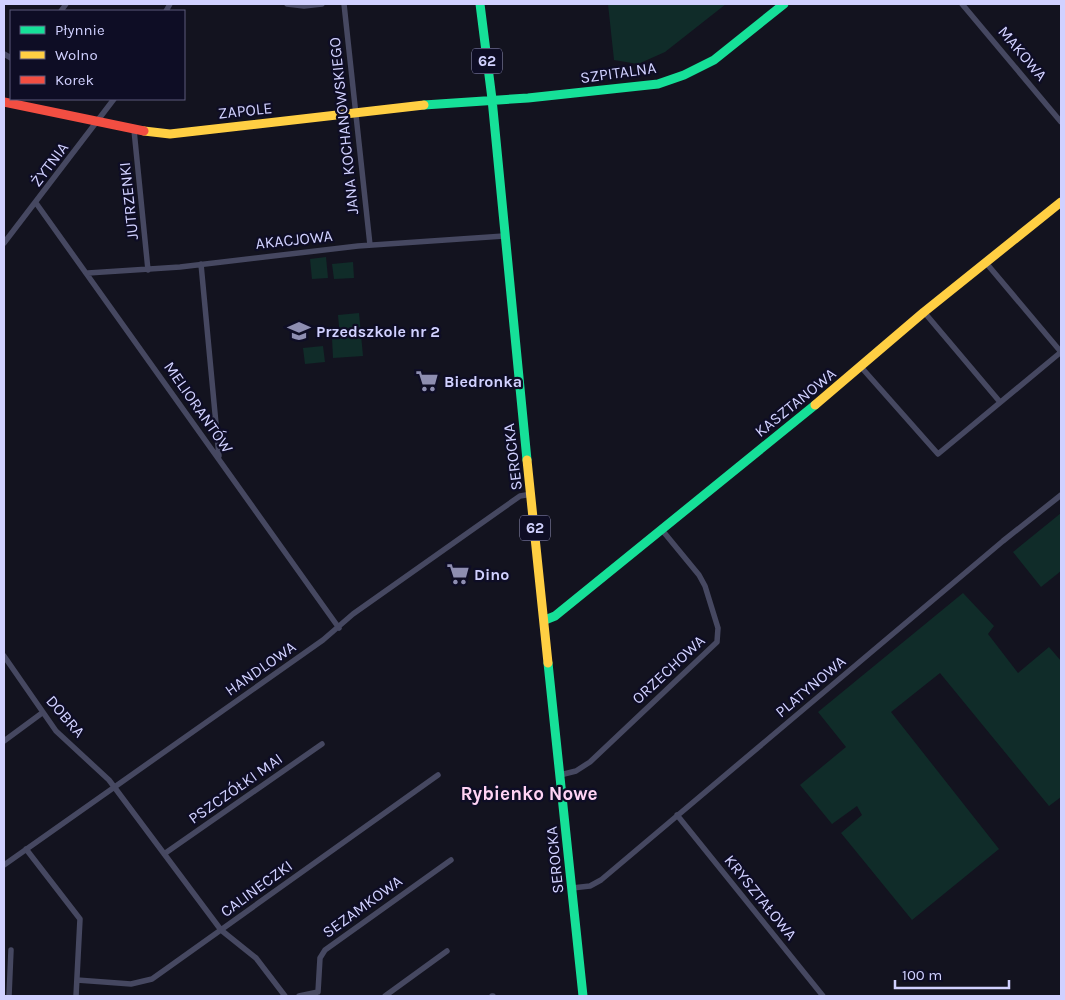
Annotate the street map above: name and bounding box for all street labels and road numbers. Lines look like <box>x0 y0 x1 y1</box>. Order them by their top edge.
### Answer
street label: MAKOWA <box>994 22 1051 85</box>
street label: JANA KOCHANOWSKIEGO <box>325 36 362 216</box>
road number: 62 <box>472 48 502 74</box>
street label: SZPITALNA <box>579 58 657 87</box>
street label: ZAPOLE <box>217 98 273 123</box>
street label: ŻYTNIA <box>27 138 72 190</box>
street label: JUTRZENKI <box>115 161 142 241</box>
street label: AKACJOWA <box>254 226 334 253</box>
street label: MELIORANTÓW <box>160 358 238 457</box>
street label: KASZTANOWA <box>751 364 840 441</box>
street label: SEROCKA <box>499 422 526 492</box>
road number: 62 <box>520 516 550 540</box>
street label: ORZECHOWA <box>628 631 709 708</box>
street label: HANDLOWA <box>221 637 299 700</box>
street label: PLATYNOWA <box>771 651 849 721</box>
street label: DOBRA <box>42 691 89 741</box>
street label: PSZCZÓŁKI MAI <box>185 749 286 828</box>
street label: SEROCKA <box>542 825 567 895</box>
street label: KRYSZTAŁOWA <box>720 851 801 944</box>
street label: CALINECZKI <box>217 856 296 921</box>
street label: SEZAMKOWA <box>319 871 406 942</box>

